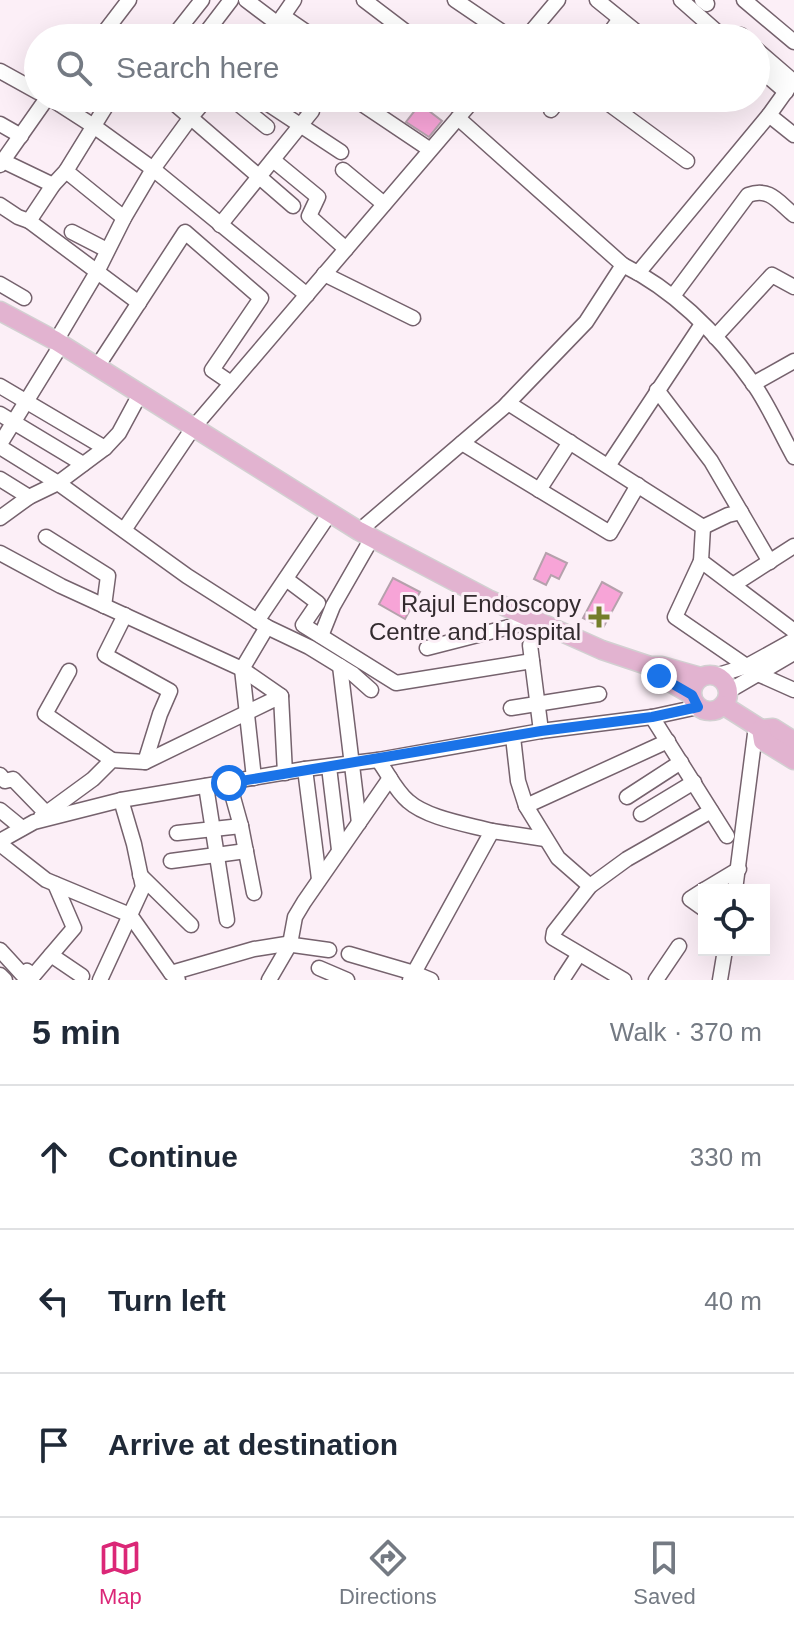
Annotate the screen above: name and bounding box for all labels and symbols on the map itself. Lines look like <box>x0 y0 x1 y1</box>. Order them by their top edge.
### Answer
place label: Rajul Endoscopy Centre and Hospital <box>369 590 581 645</box>
marker: Rajul Endoscopy Centre and Hospital <box>588 606 610 628</box>
route end <box>641 658 677 694</box>
route start <box>211 765 247 801</box>

